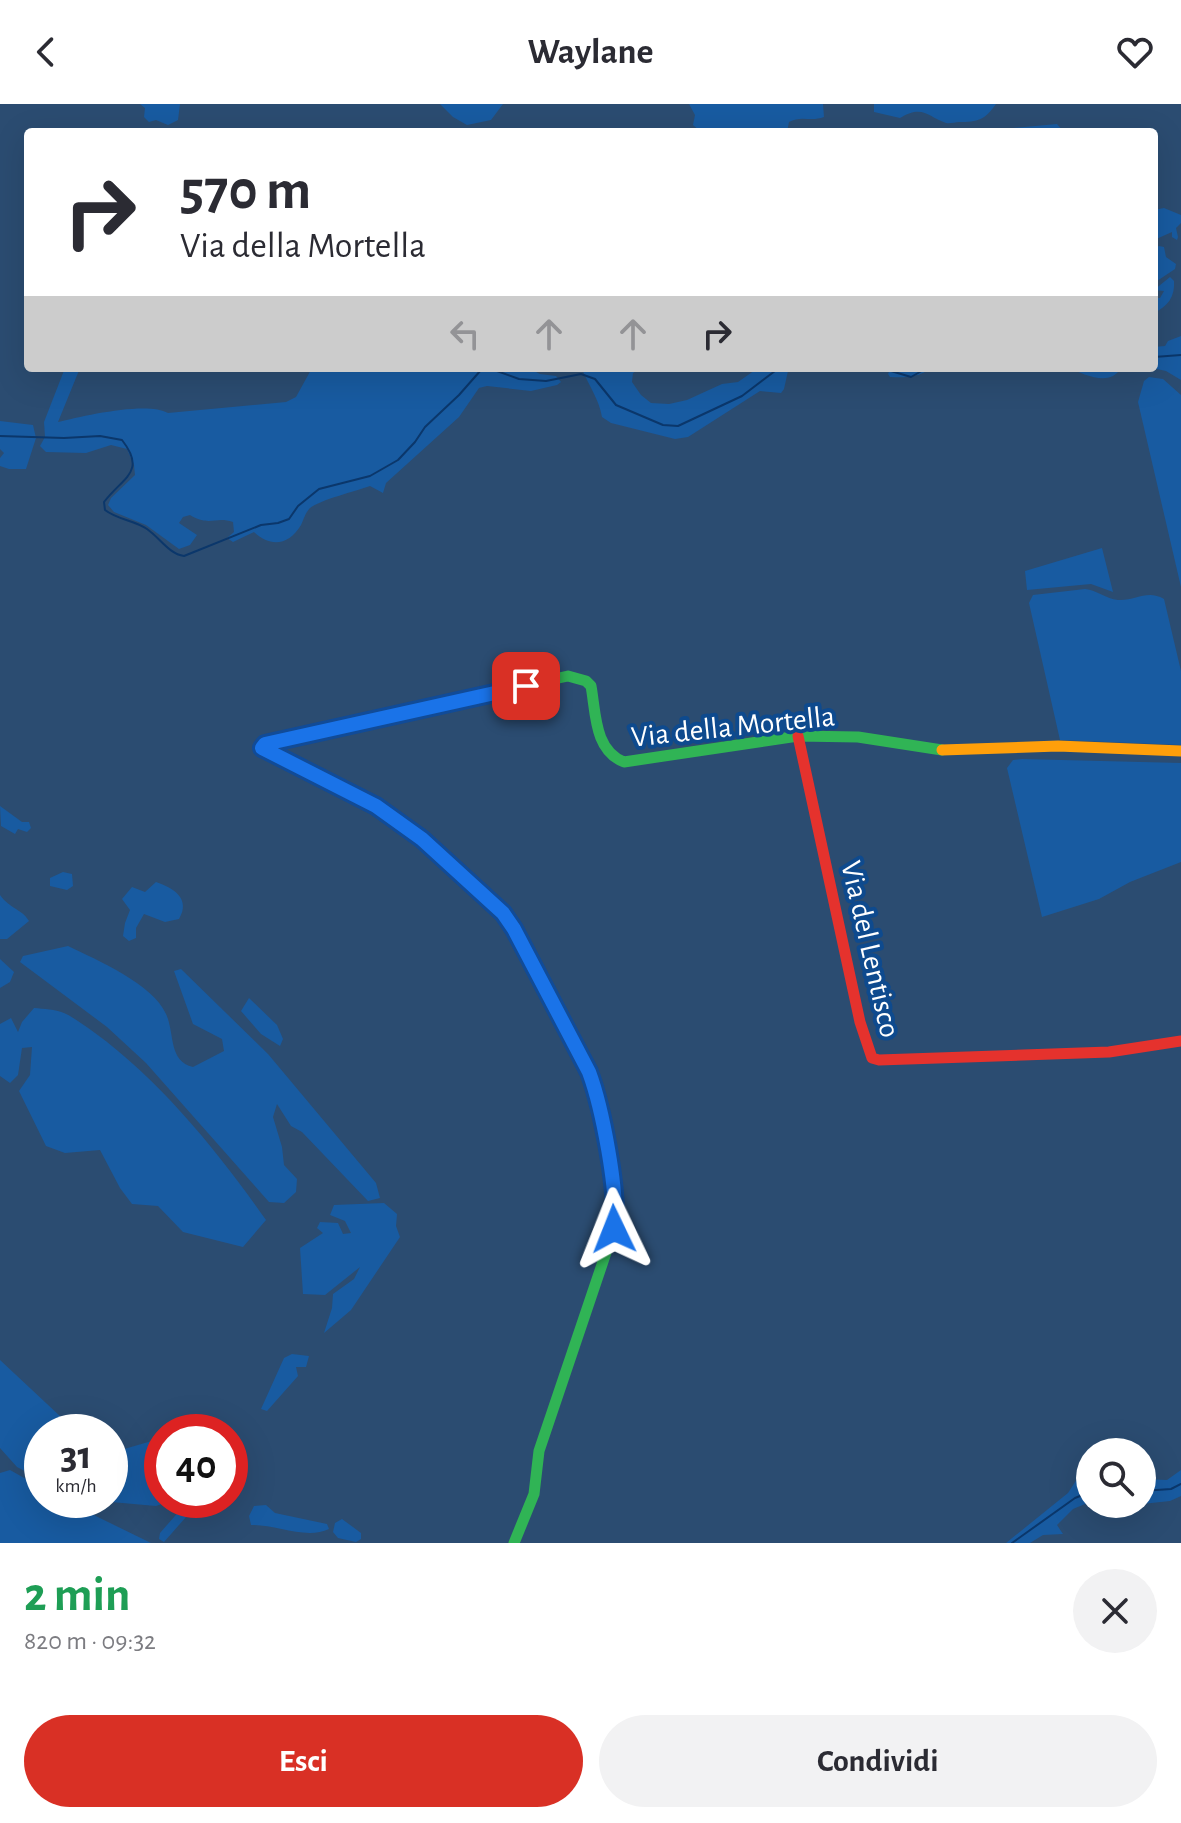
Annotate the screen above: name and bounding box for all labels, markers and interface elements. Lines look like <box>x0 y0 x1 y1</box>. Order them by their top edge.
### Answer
icon: back <box>24 30 68 74</box>
icon: heart <box>1113 30 1157 74</box>
text: Waylane <box>527 34 654 70</box>
icon: right <box>48 160 152 264</box>
text: 570 m <box>180 163 311 219</box>
text: Via della Mortella <box>180 228 426 264</box>
icon: left <box>443 312 487 356</box>
icon: ahead <box>527 312 571 356</box>
icon: ahead <box>611 312 655 356</box>
icon: right <box>695 312 739 356</box>
pin <box>492 652 560 720</box>
icon: arrive <box>504 664 548 708</box>
street label: Via della Mortella <box>630 701 837 753</box>
street label: Via del Lentisco <box>835 858 905 1040</box>
position arrow <box>572 1187 656 1271</box>
speed limit sign: 40 <box>144 1414 248 1518</box>
text: 31 <box>60 1436 92 1476</box>
map controls <box>1076 1438 1156 1518</box>
button: search <box>1076 1438 1156 1518</box>
text: km/h <box>55 1476 97 1496</box>
button: close <box>1073 1569 1157 1653</box>
text: 2 min <box>24 1572 131 1620</box>
text: 820 m · 09:32 <box>24 1628 156 1654</box>
button: Esci <box>24 1715 583 1807</box>
button: Condividi <box>599 1715 1157 1807</box>

